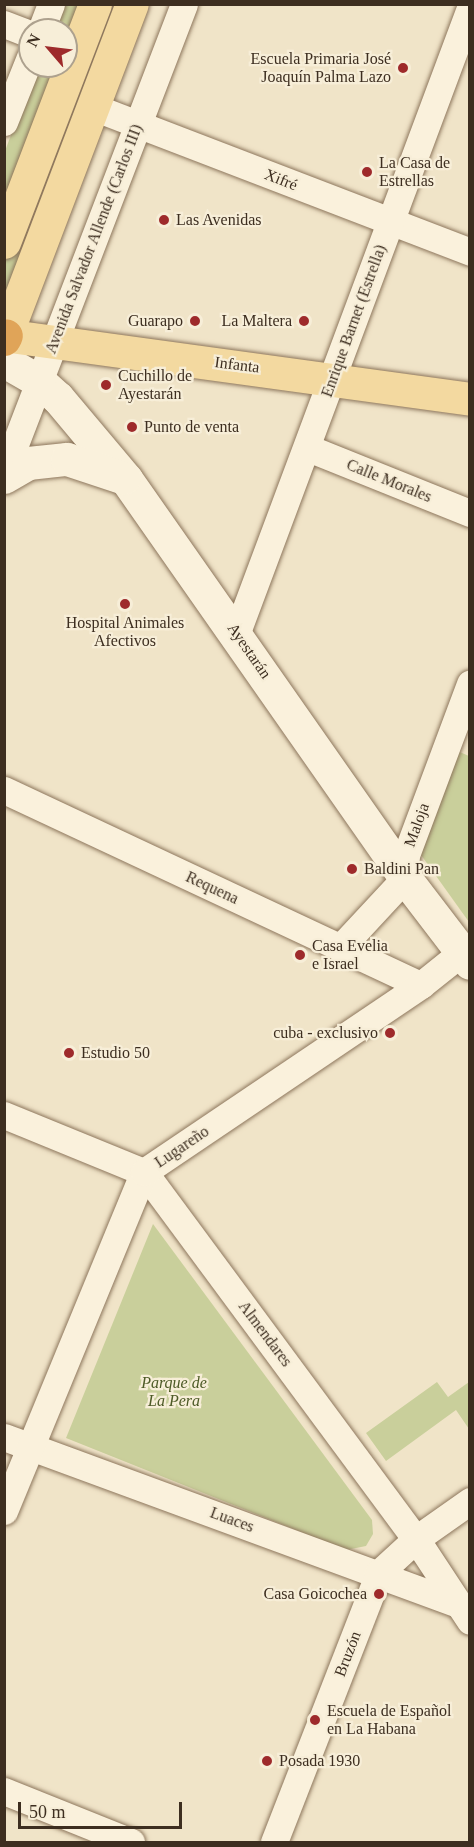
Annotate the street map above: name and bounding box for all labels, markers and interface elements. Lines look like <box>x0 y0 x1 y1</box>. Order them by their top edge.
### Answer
north arrow <box>18 18 78 78</box>
text: N <box>23 31 44 49</box>
place label: Escuela Primaria José Joaquín Palma Lazo <box>251 49 391 87</box>
marker: Escuela Primaria José Joaquín Palma Lazo <box>396 61 410 75</box>
street label: Avenida Salvador Allende (Carlos III) <box>41 121 147 357</box>
place label: La Casa de Estrellas <box>379 153 450 191</box>
street label: Xifré <box>262 165 300 195</box>
marker: La Casa de Estrellas <box>360 165 374 179</box>
place label: Las Avenidas <box>176 210 262 230</box>
marker: Las Avenidas <box>157 213 171 227</box>
street label: Enrique Barnet (Estrella) <box>317 242 391 400</box>
place label: Guarapo <box>128 311 183 331</box>
place label: La Maltera <box>221 311 292 331</box>
marker: Guarapo <box>188 314 202 328</box>
marker: La Maltera <box>297 314 311 328</box>
street label: Infanta <box>213 353 261 377</box>
place label: Cuchillo de Ayestarán <box>118 366 192 404</box>
marker: Cuchillo de Ayestarán <box>99 378 113 392</box>
place label: Punto de venta <box>144 417 239 437</box>
marker: Punto de venta <box>125 420 139 434</box>
street label: Calle Morales <box>344 455 434 507</box>
marker: Hospital Animales Afectivos <box>118 597 132 611</box>
place label: Hospital Animales Afectivos <box>65 613 185 651</box>
street label: Ayestarán <box>223 620 275 682</box>
street label: Maloja <box>400 800 434 850</box>
place label: Baldini Pan <box>364 859 439 879</box>
marker: Baldini Pan <box>345 862 359 876</box>
street label: Requena <box>183 867 241 909</box>
place label: Casa Evelia e Israel <box>312 936 388 974</box>
marker: Casa Evelia e Israel <box>293 948 307 962</box>
place label: cuba - exclusivo <box>273 1023 378 1043</box>
marker: cuba - exclusivo <box>383 1026 397 1040</box>
place label: Estudio 50 <box>81 1043 150 1063</box>
marker: Estudio 50 <box>62 1046 76 1060</box>
street label: Lugareño <box>151 1122 213 1172</box>
street label: Almendares <box>234 1297 296 1371</box>
park label: Parque de La Pera <box>141 1373 207 1411</box>
street label: Luaces <box>207 1503 257 1537</box>
place label: Casa Goicochea <box>263 1584 367 1604</box>
marker: Casa Goicochea <box>372 1587 386 1601</box>
street label: Bruzón <box>331 1629 365 1679</box>
place label: Escuela de Español en La Habana <box>327 1701 451 1739</box>
marker: Escuela de Español en La Habana <box>308 1713 322 1727</box>
place label: Posada 1930 <box>279 1751 360 1771</box>
marker: Posada 1930 <box>260 1754 274 1768</box>
scale bar <box>21 1790 184 1828</box>
text: 50 m <box>29 1802 66 1822</box>

